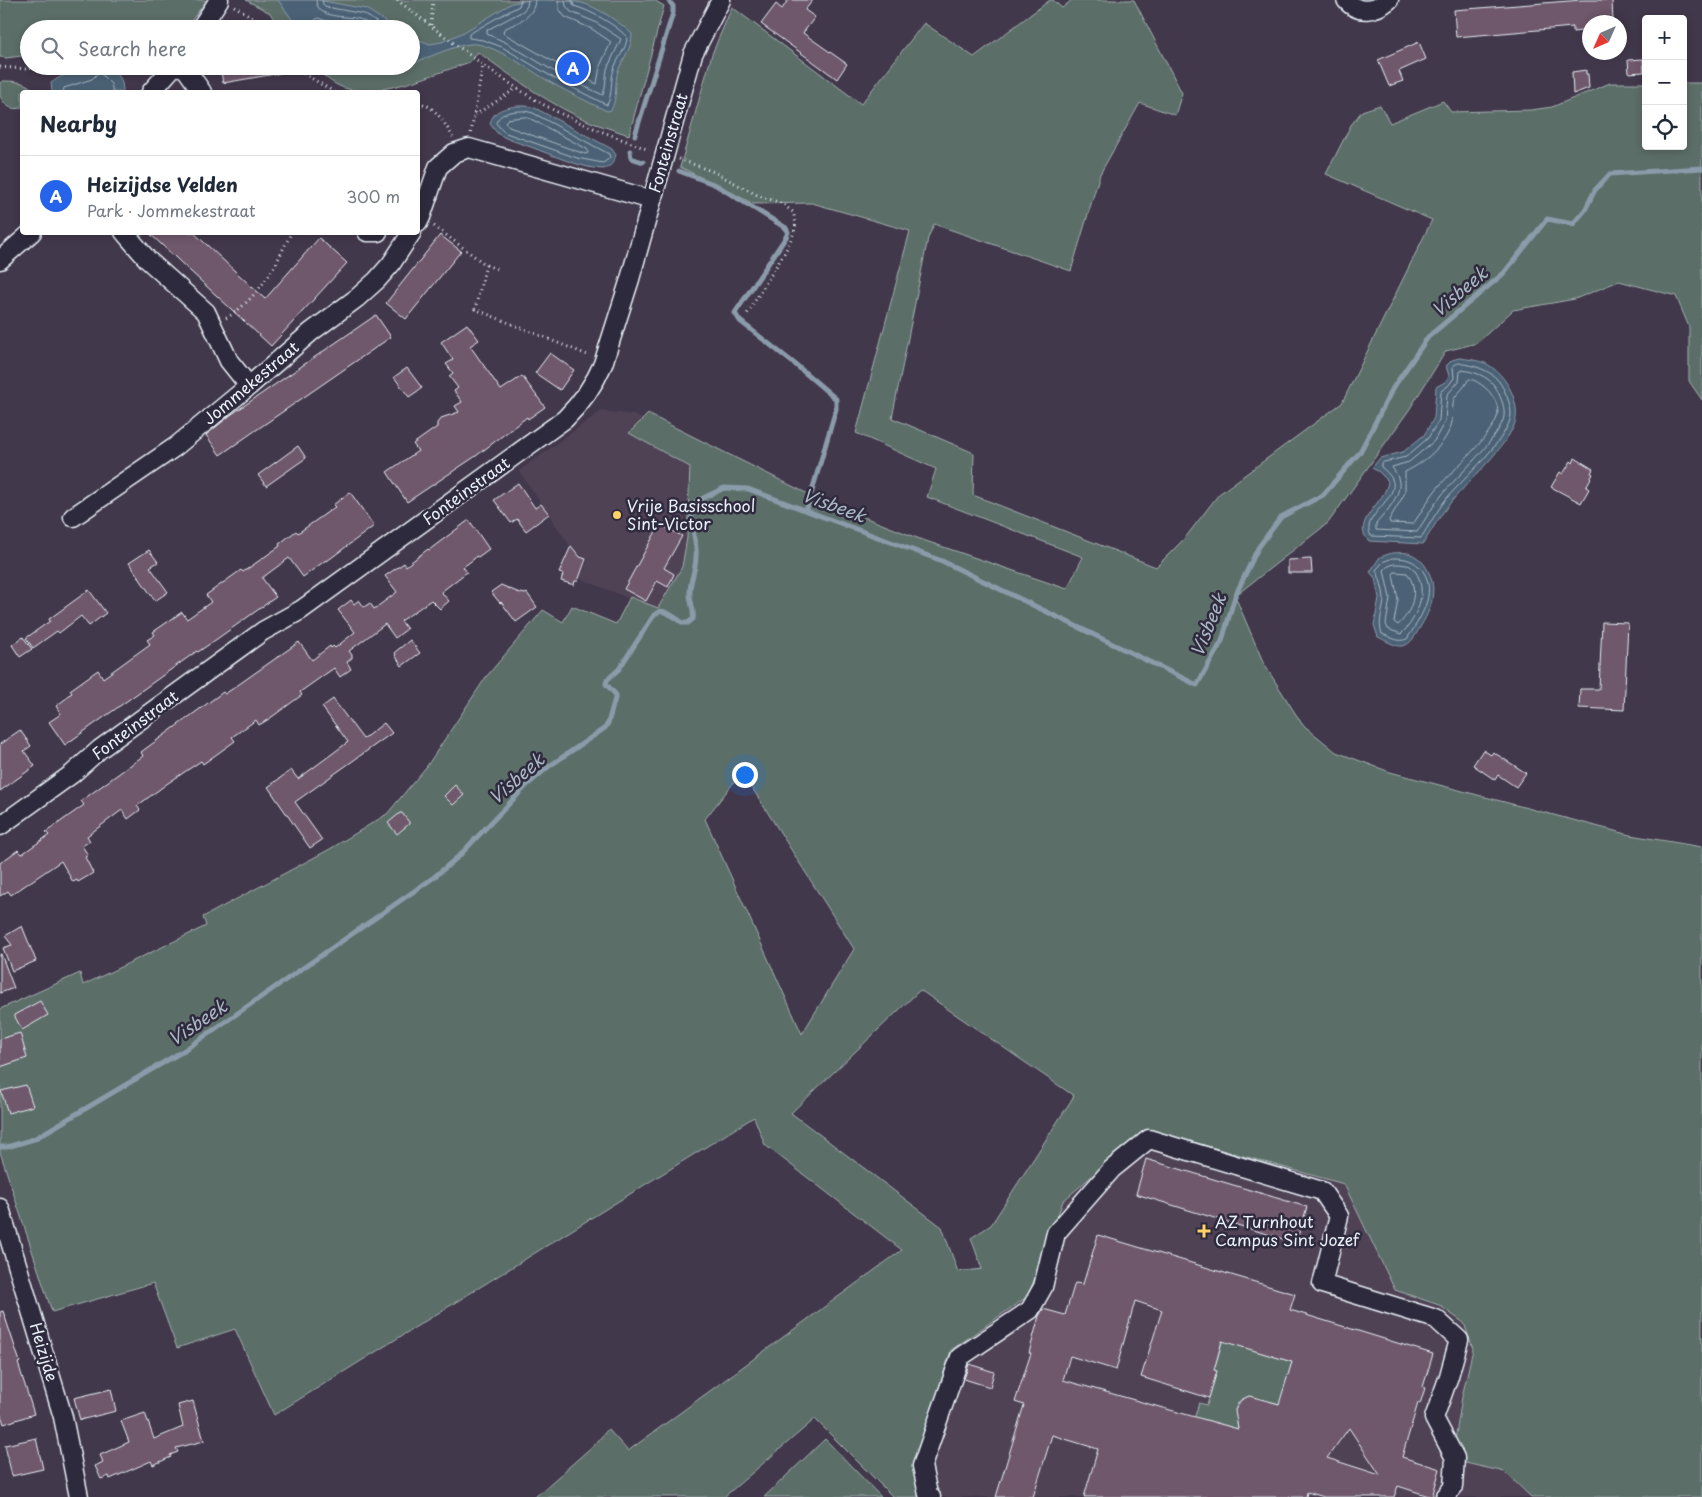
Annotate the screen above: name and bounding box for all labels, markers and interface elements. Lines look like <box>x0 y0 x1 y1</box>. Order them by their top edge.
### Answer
north arrow <box>1582 15 1627 60</box>
map controls <box>1642 15 1687 150</box>
button: + <box>1642 15 1687 60</box>
search box <box>20 20 420 75</box>
icon: search <box>38 34 66 62</box>
text: Search here <box>78 34 187 62</box>
pin: A <box>557 49 589 87</box>
button: − <box>1642 60 1687 105</box>
street label: Fonteinstraat <box>641 90 693 195</box>
button: locate <box>1642 105 1687 150</box>
text: Nearby <box>40 107 117 139</box>
text: Heizijdse Velden <box>87 170 238 198</box>
text: A <box>50 184 62 208</box>
text: 300 m <box>346 184 400 208</box>
text: Park · Jommekestraat <box>87 198 256 222</box>
water label: Visbeek <box>1425 259 1494 322</box>
street label: Jommekestraat <box>197 335 304 430</box>
street label: Fonteinstraat <box>417 450 514 530</box>
water label: Visbeek <box>799 481 871 529</box>
place label: Vrije Basisschool Sint-Victor <box>627 493 755 535</box>
marker: Vrije Basisschool Sint-Victor <box>611 509 623 521</box>
water label: Visbeek <box>1183 588 1233 660</box>
street label: Fonteinstraat <box>86 683 183 765</box>
water label: Visbeek <box>482 745 551 810</box>
your location <box>732 762 758 788</box>
water label: Visbeek <box>162 992 233 1051</box>
place label: AZ Turnhout Campus Sint Jozef <box>1215 1209 1361 1251</box>
marker: AZ Turnhout Campus Sint Jozef <box>1197 1224 1211 1238</box>
street label: Heizijde <box>25 1319 65 1384</box>

